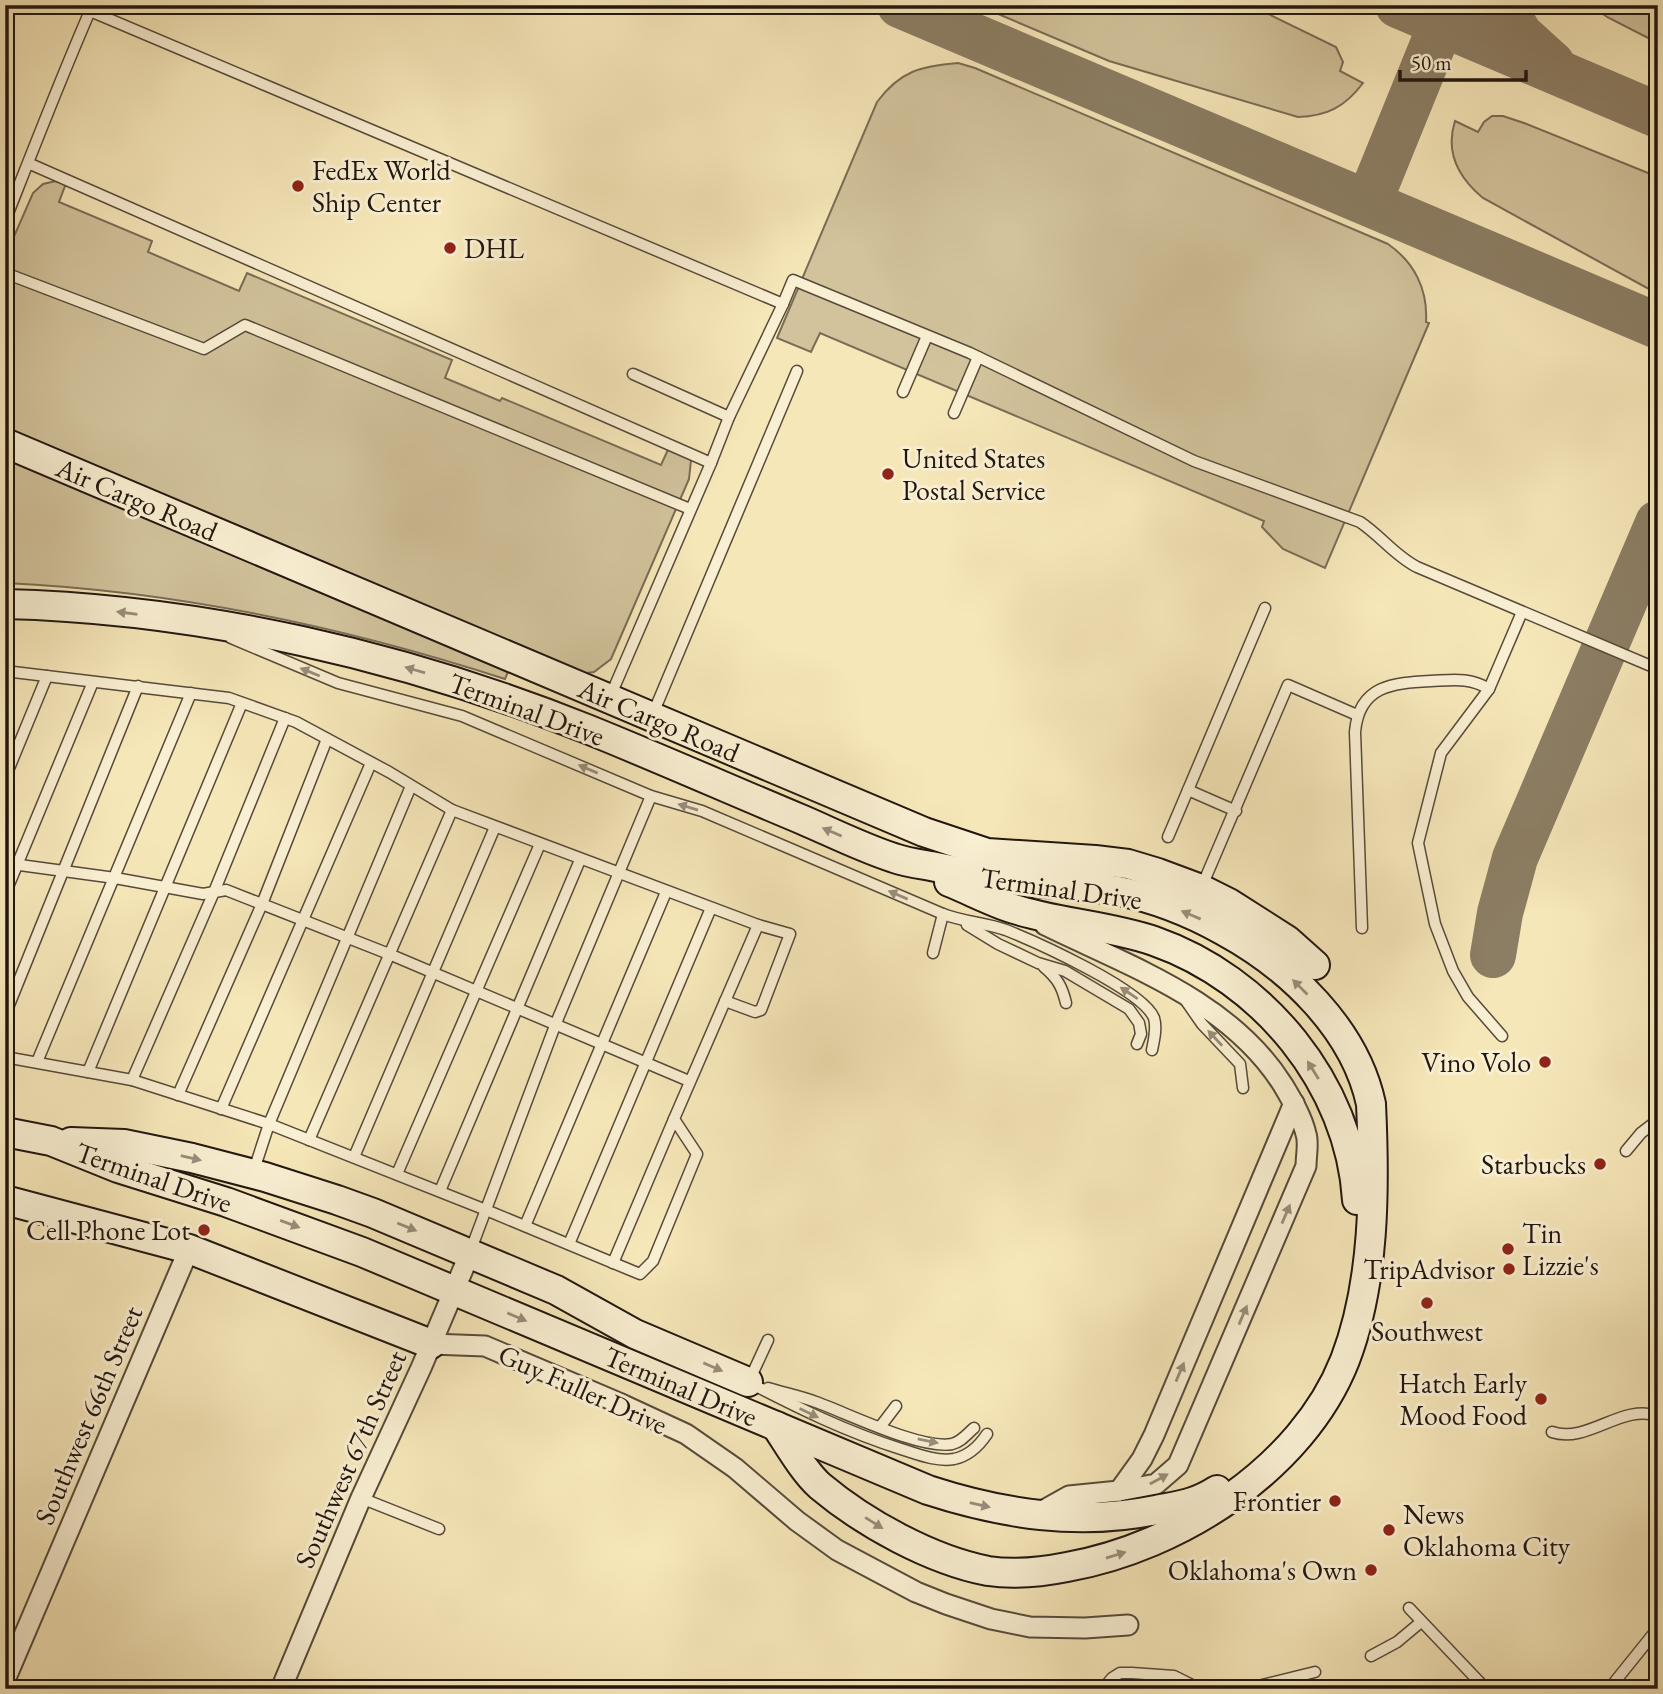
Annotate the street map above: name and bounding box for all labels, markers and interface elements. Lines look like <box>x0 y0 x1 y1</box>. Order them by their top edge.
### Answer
scale bar <box>1400 38 1526 82</box>
text: 50 m <box>1411 49 1452 76</box>
place label: FedEx World Ship Center <box>312 152 452 220</box>
marker: FedEx World Ship Center <box>290 178 306 194</box>
place label: DHL <box>464 230 525 266</box>
marker: DHL <box>442 240 458 256</box>
place label: United States Postal Service <box>902 440 1045 508</box>
street label: Air Cargo Road <box>50 448 224 549</box>
marker: United States Postal Service <box>880 466 896 482</box>
one-way arrow <box>116 608 138 619</box>
street label: Terminal Drive <box>444 664 610 754</box>
one-way arrow <box>404 665 425 675</box>
one-way arrow <box>299 667 320 678</box>
street label: Air Cargo Road <box>572 669 746 770</box>
one-way arrow <box>578 764 599 775</box>
one-way arrow <box>678 801 699 811</box>
one-way arrow <box>822 827 843 838</box>
street label: Terminal Drive <box>978 859 1144 917</box>
one-way arrow <box>887 889 908 900</box>
one-way arrow <box>1181 909 1201 921</box>
one-way arrow <box>1291 979 1308 996</box>
one-way arrow <box>1120 986 1138 1000</box>
one-way arrow <box>1206 1029 1223 1046</box>
place label: Vino Volo <box>1422 1044 1531 1080</box>
marker: Vino Volo <box>1537 1054 1553 1070</box>
one-way arrow <box>1307 1060 1320 1079</box>
street label: Terminal Drive <box>71 1133 237 1221</box>
place label: Starbucks <box>1481 1146 1586 1182</box>
one-way arrow <box>180 1152 202 1163</box>
marker: Starbucks <box>1592 1156 1608 1172</box>
one-way arrow <box>1280 1203 1291 1224</box>
place label: Cell Phone Lot <box>26 1212 190 1248</box>
place label: Tin Lizzie's <box>1522 1215 1599 1283</box>
one-way arrow <box>280 1219 301 1230</box>
one-way arrow <box>397 1221 418 1232</box>
marker: Cell Phone Lot <box>196 1222 212 1238</box>
marker: Tin Lizzie's <box>1500 1241 1516 1257</box>
place label: TripAdvisor <box>1363 1251 1496 1287</box>
marker: TripAdvisor <box>1501 1261 1517 1277</box>
marker: Southwest <box>1419 1295 1435 1311</box>
street label: Southwest 66th Street <box>26 1300 150 1530</box>
one-way arrow <box>1237 1305 1249 1325</box>
one-way arrow <box>507 1311 527 1323</box>
place label: Southwest <box>1371 1313 1483 1349</box>
street label: Guy Fuller Drive <box>493 1336 673 1442</box>
street label: Terminal Drive <box>599 1338 763 1434</box>
street label: Southwest 67th Street <box>286 1345 414 1573</box>
one-way arrow <box>703 1361 723 1373</box>
one-way arrow <box>1174 1362 1186 1382</box>
place label: Hatch Early Mood Food <box>1398 1365 1528 1433</box>
marker: Hatch Early Mood Food <box>1533 1391 1549 1407</box>
one-way arrow <box>799 1408 819 1419</box>
one-way arrow <box>917 1436 939 1447</box>
one-way arrow <box>1150 1473 1169 1485</box>
place label: Frontier <box>1233 1483 1322 1519</box>
marker: Frontier <box>1327 1493 1343 1509</box>
place label: News Oklahoma City <box>1403 1496 1571 1564</box>
one-way arrow <box>969 1500 991 1511</box>
one-way arrow <box>864 1516 883 1529</box>
marker: News Oklahoma City <box>1381 1522 1397 1538</box>
one-way arrow <box>1106 1549 1127 1559</box>
place label: Oklahoma's Own <box>1168 1552 1357 1588</box>
marker: Oklahoma's Own <box>1363 1562 1379 1578</box>

